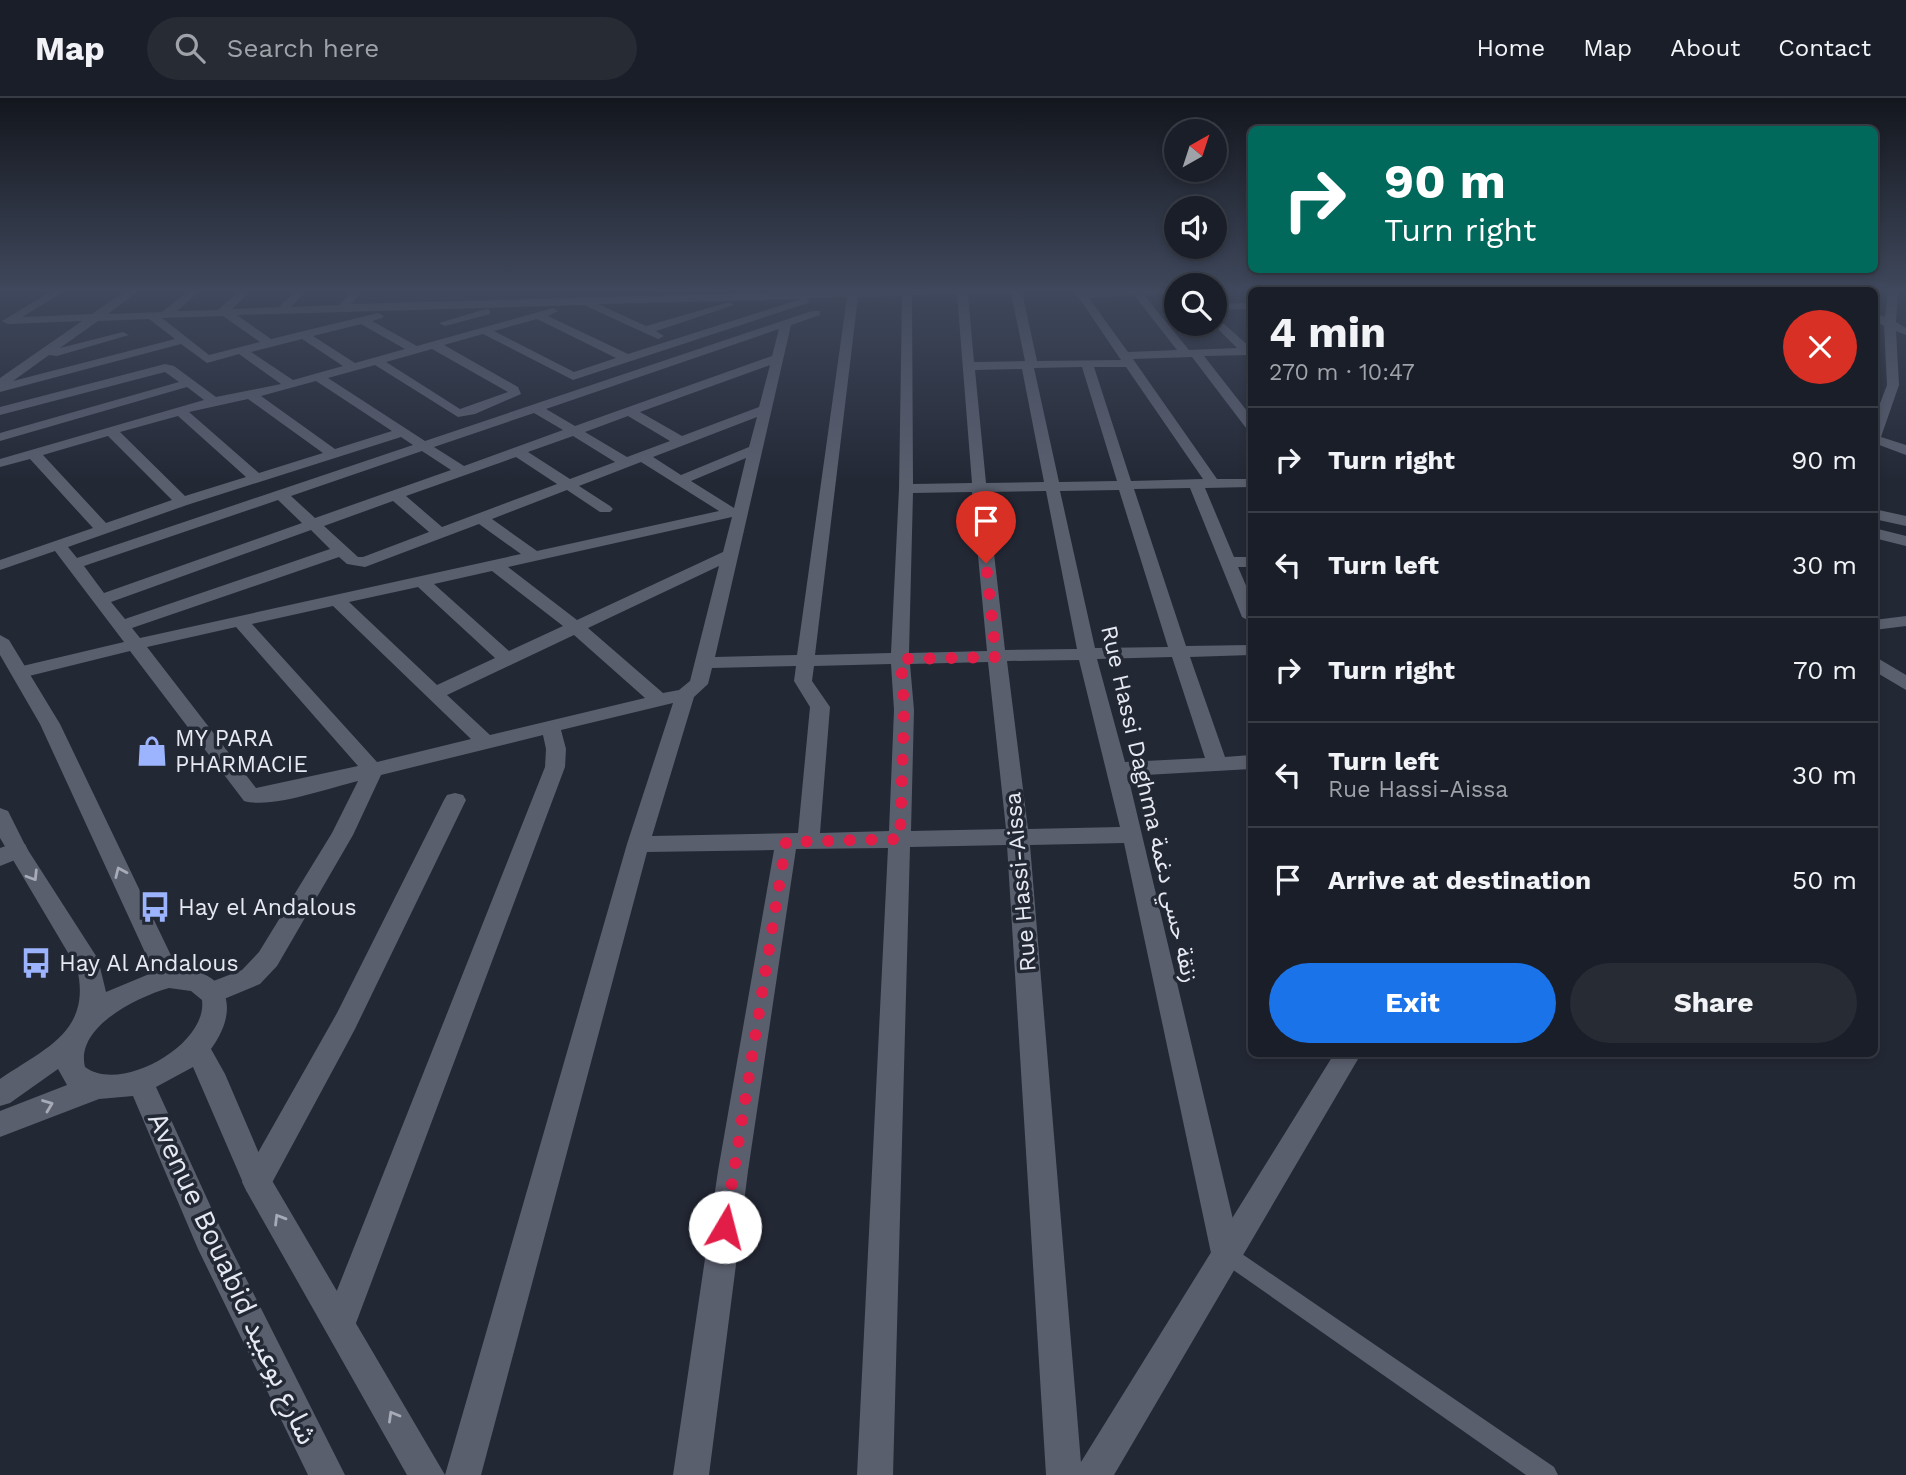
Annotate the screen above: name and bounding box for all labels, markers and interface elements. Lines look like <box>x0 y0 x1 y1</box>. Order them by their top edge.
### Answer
search box <box>147 17 637 80</box>
text: Map <box>35 29 105 68</box>
icon: search <box>171 29 209 67</box>
text: Search here <box>227 33 379 63</box>
text: Home <box>1477 34 1545 62</box>
text: Map <box>1583 34 1632 62</box>
text: About <box>1670 34 1740 62</box>
text: Contact <box>1778 34 1871 62</box>
north arrow <box>1164 119 1227 182</box>
map controls <box>1164 119 1227 336</box>
text: 90 m <box>1384 152 1506 210</box>
icon: right <box>1269 154 1360 245</box>
button: sound <box>1164 196 1227 259</box>
text: Turn right <box>1384 211 1536 249</box>
button: search <box>1164 273 1227 336</box>
text: 4 min <box>1269 308 1386 357</box>
button: close <box>1783 310 1857 384</box>
text: 270 m · 10:47 <box>1269 359 1415 386</box>
icon: right <box>1269 441 1307 479</box>
text: Turn right <box>1328 445 1455 475</box>
text: 90 m <box>1791 445 1857 475</box>
pin <box>956 491 1016 563</box>
icon: arrive <box>967 502 1005 540</box>
icon: left <box>1269 546 1307 584</box>
text: Turn left <box>1328 550 1439 580</box>
text: 30 m <box>1792 550 1857 580</box>
street label: Rue Hassi Daghma زنقة حسي دغمة <box>1092 623 1204 986</box>
icon: right <box>1269 651 1307 689</box>
text: Turn right <box>1328 655 1455 685</box>
text: 70 m <box>1793 655 1857 685</box>
place label: MY PARA PHARMACIE <box>175 725 308 778</box>
shop icon: MY PARA PHARMACIE <box>135 734 169 768</box>
text: Turn left <box>1328 746 1439 776</box>
icon: left <box>1269 756 1307 794</box>
text: 30 m <box>1792 760 1857 790</box>
text: Rue Hassi-Aissa <box>1328 776 1508 803</box>
street label: Rue Hassi-Aissa <box>999 791 1042 973</box>
icon: arrive <box>1269 861 1307 899</box>
text: Arrive at destination <box>1328 865 1591 895</box>
text: 50 m <box>1792 865 1857 895</box>
one-way arrow <box>114 867 128 879</box>
one-way arrow <box>25 868 38 881</box>
bus stop icon: Hay el Andalous <box>138 890 172 924</box>
place label: Hay el Andalous <box>178 894 357 921</box>
bus stop icon: Hay Al Andalous <box>19 946 53 980</box>
place label: Hay Al Andalous <box>59 950 239 977</box>
button: Exit <box>1269 963 1556 1043</box>
button: Share <box>1570 963 1857 1043</box>
one-way arrow <box>42 1100 54 1114</box>
street label: Avenue Bouabid شارع بوعبيد <box>137 1107 324 1451</box>
position arrow <box>688 1190 762 1264</box>
one-way arrow <box>274 1214 287 1227</box>
one-way arrow <box>389 1410 402 1423</box>

